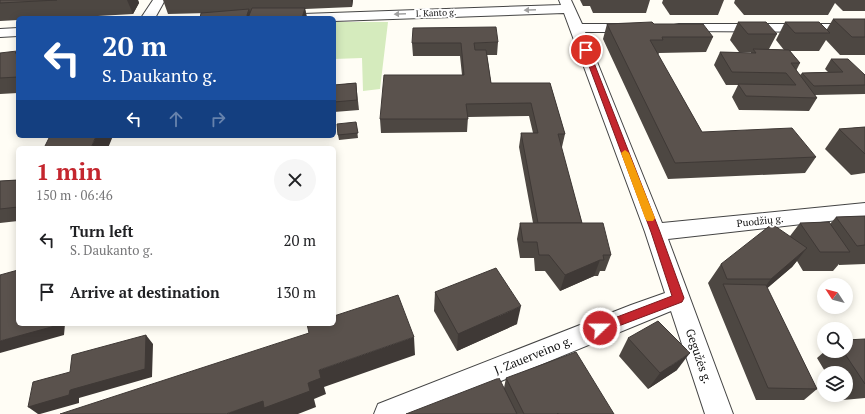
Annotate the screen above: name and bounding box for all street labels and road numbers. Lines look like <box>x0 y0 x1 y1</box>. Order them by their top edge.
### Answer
street label: I. Kanto g. <box>415 6 457 20</box>
street label: Puodžių g. <box>736 212 784 230</box>
street label: Gegužės g. <box>683 327 715 385</box>
street label: J. Zauerveino g. <box>492 333 574 377</box>

